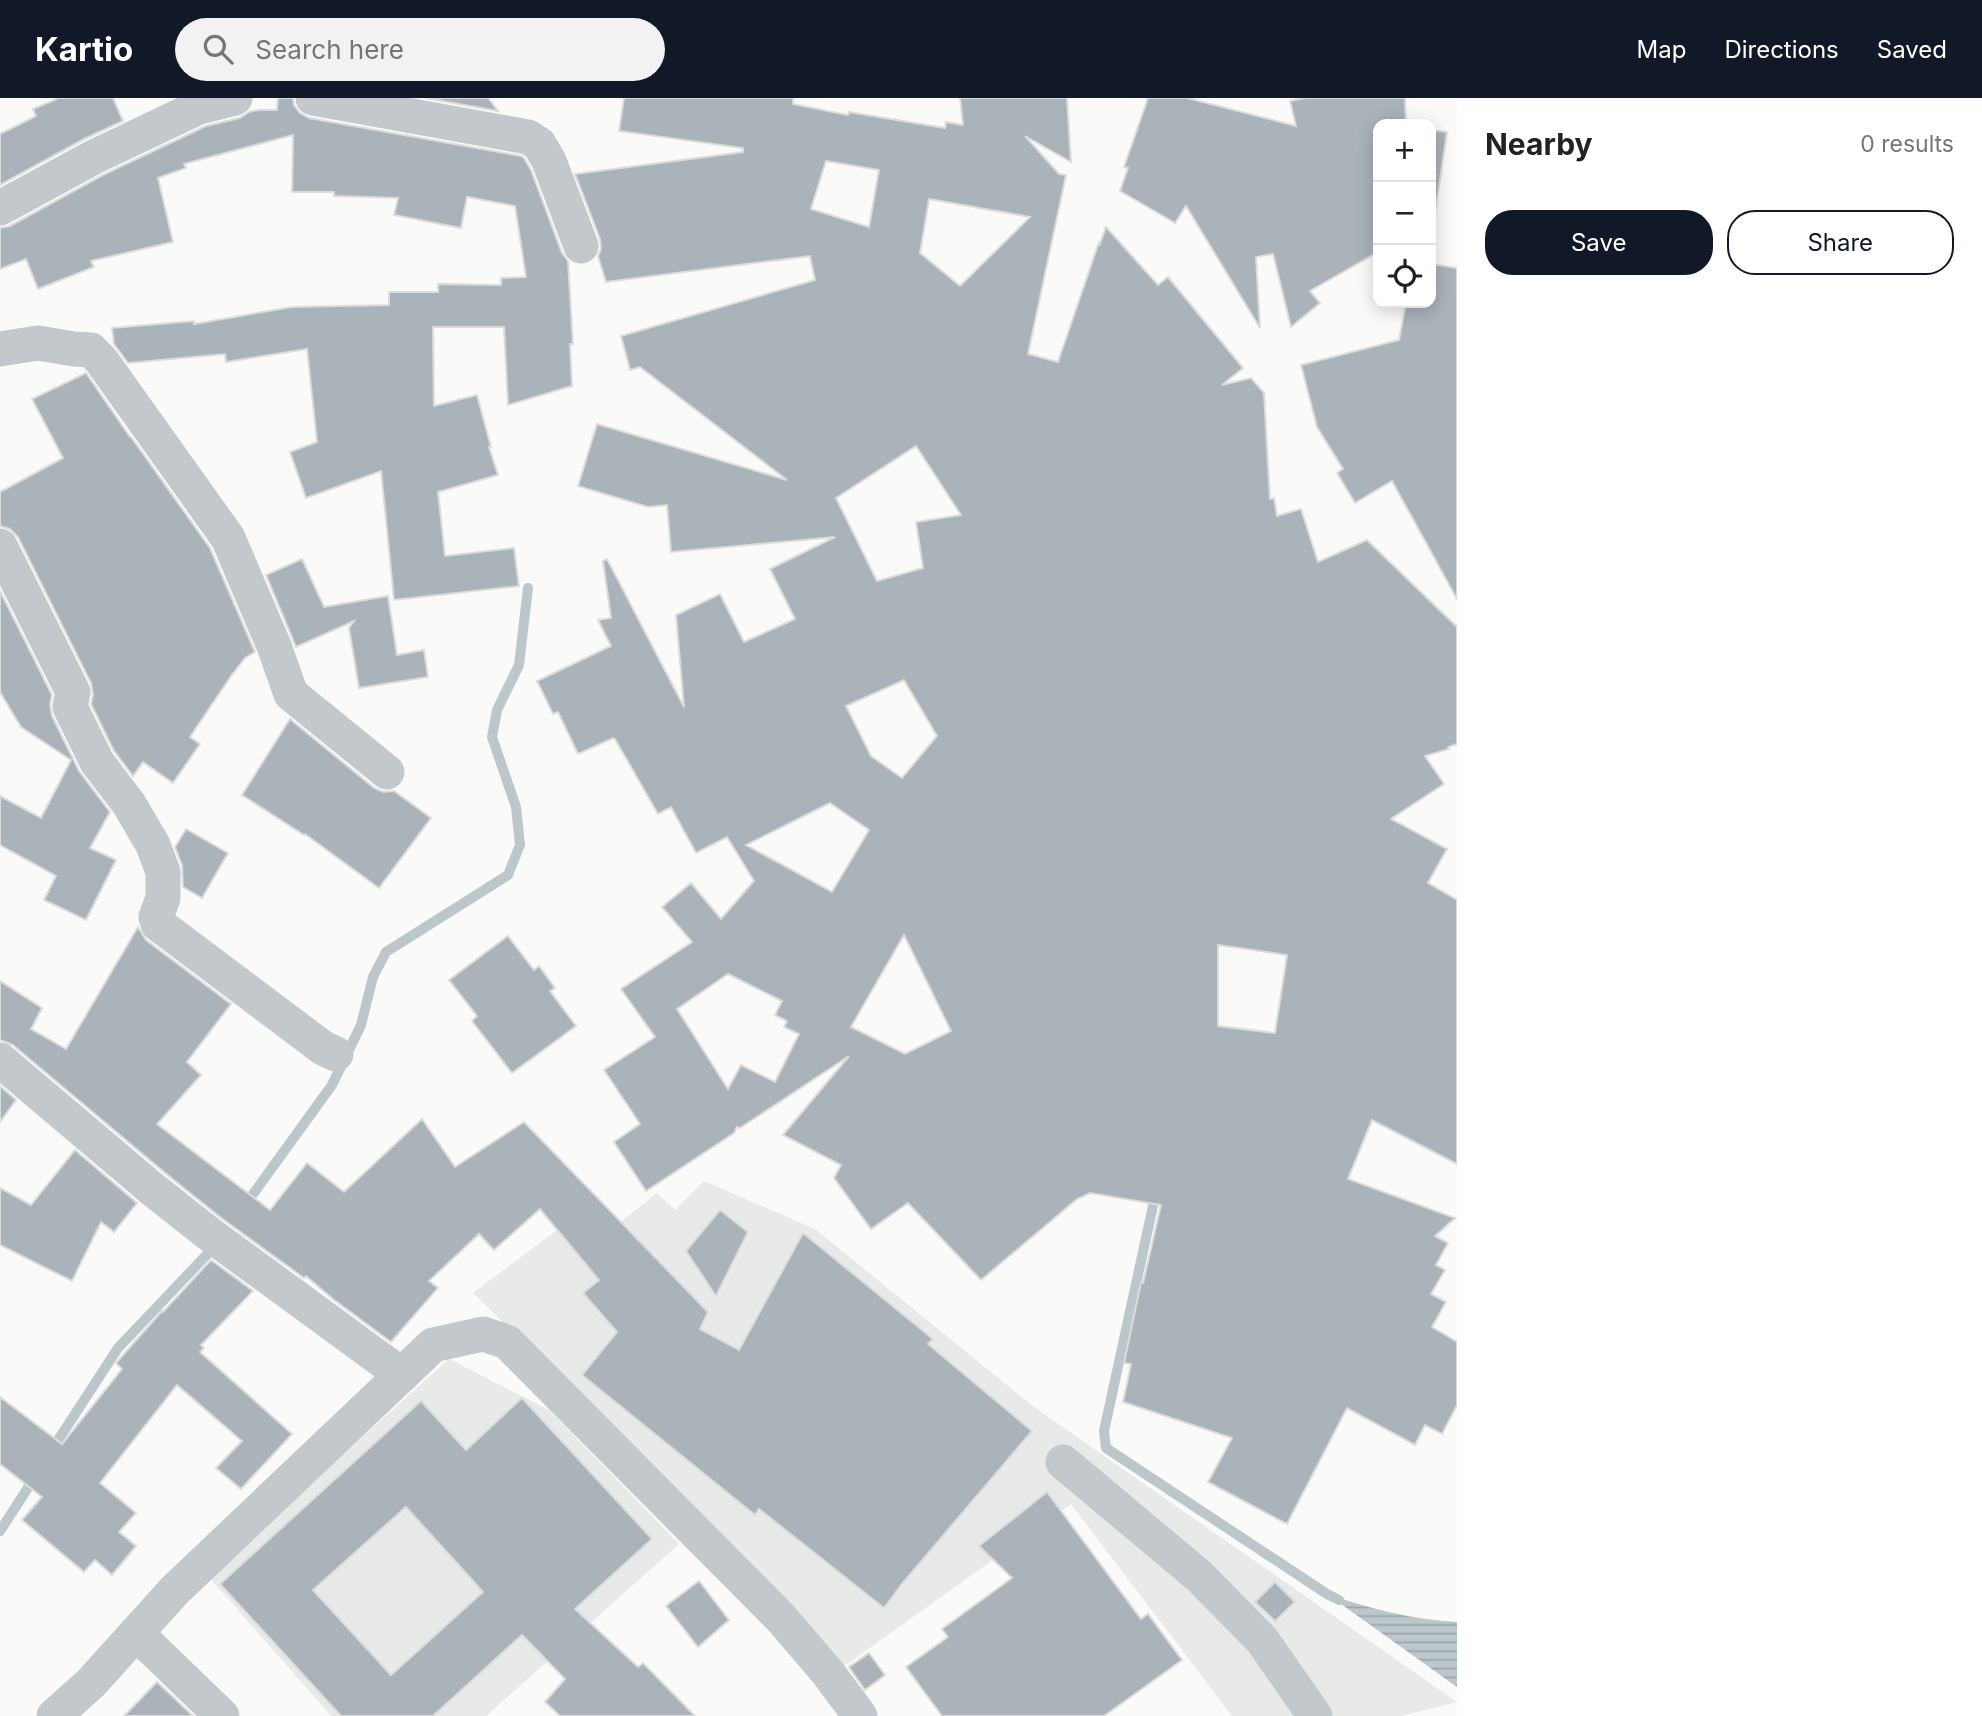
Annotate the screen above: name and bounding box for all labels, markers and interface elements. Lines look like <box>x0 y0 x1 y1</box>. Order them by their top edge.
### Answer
search box <box>175 18 665 81</box>
text: Kartio <box>35 29 133 69</box>
icon: search <box>199 30 237 68</box>
text: Search here <box>255 34 404 65</box>
text: Map <box>1637 35 1686 64</box>
text: Directions <box>1724 35 1839 64</box>
text: Saved <box>1877 35 1947 64</box>
map controls <box>1373 119 1436 308</box>
button: + <box>1373 119 1436 182</box>
text: Nearby <box>1485 126 1593 162</box>
text: 0 results <box>1860 130 1954 158</box>
button: − <box>1373 182 1436 245</box>
button: Save <box>1485 210 1713 275</box>
button: Share <box>1727 210 1954 275</box>
button: locate <box>1373 245 1436 308</box>

